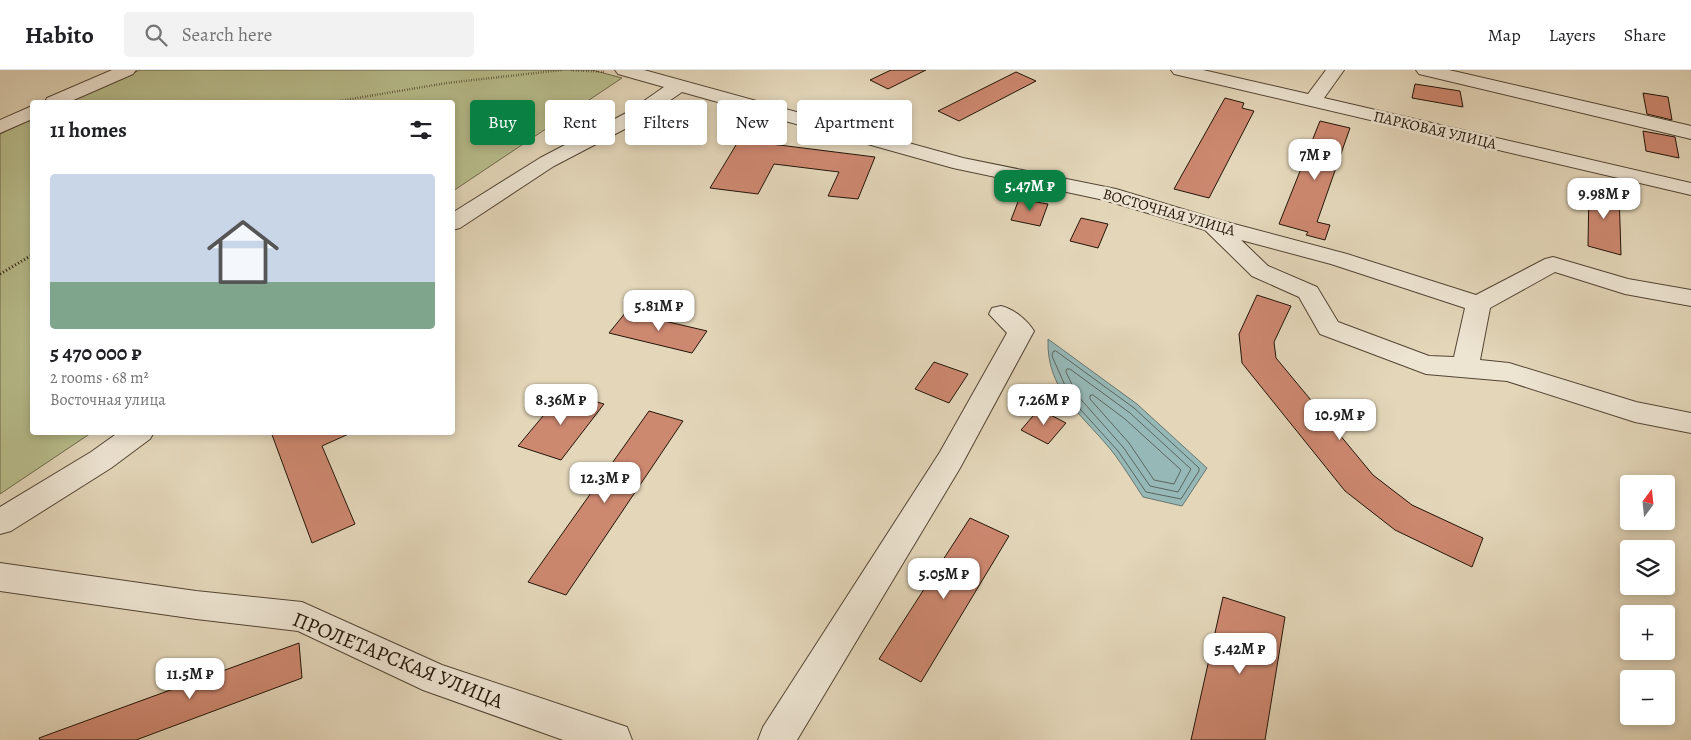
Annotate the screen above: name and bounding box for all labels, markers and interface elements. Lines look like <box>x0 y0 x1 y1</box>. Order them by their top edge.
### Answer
search box <box>124 12 474 57</box>
text: Habito <box>25 19 94 51</box>
icon: search <box>142 21 170 49</box>
text: Search here <box>182 22 272 48</box>
text: Map <box>1488 23 1521 47</box>
text: Layers <box>1549 23 1596 47</box>
text: Share <box>1624 23 1666 47</box>
chip: Buy <box>470 100 535 145</box>
chip: Rent <box>545 100 615 145</box>
chip: Filters <box>625 100 707 145</box>
chip: New <box>717 100 787 145</box>
chip: Apartment <box>797 100 912 145</box>
street label: ПАРКОВАЯ УЛИЦА <box>1372 106 1499 154</box>
text: 11 homes <box>50 116 127 144</box>
icon: filters <box>407 116 435 144</box>
pin: 7M ₽ <box>1285 138 1345 181</box>
text: 7M ₽ <box>1299 144 1331 166</box>
pin: 5.47M ₽ <box>984 170 1076 212</box>
text: 5.47M ₽ <box>1005 175 1055 197</box>
pin: 9.98M ₽ <box>1558 178 1650 220</box>
text: 9.98M ₽ <box>1578 183 1630 205</box>
street label: ВОСТОЧНАЯ УЛИЦА <box>1101 184 1238 241</box>
icon: home <box>198 207 288 297</box>
pin: 5.81M ₽ <box>613 290 705 332</box>
text: 5.81M ₽ <box>634 295 684 317</box>
text: 5 470 000 ₽ <box>50 339 142 367</box>
text: 2 rooms · 68 m² <box>50 367 149 389</box>
pin: 8.36M ₽ <box>515 384 607 426</box>
pin: 7.26M ₽ <box>998 384 1090 426</box>
text: Восточная улица <box>50 389 166 411</box>
text: 8.36M ₽ <box>536 389 586 411</box>
text: 7.26M ₽ <box>1019 389 1069 411</box>
pin: 10.9M ₽ <box>1294 398 1386 441</box>
text: 10.9M ₽ <box>1315 404 1365 426</box>
pin: 12.3M ₽ <box>559 462 651 504</box>
text: 12.3M ₽ <box>580 467 630 489</box>
north arrow <box>1620 475 1675 530</box>
map controls <box>1620 475 1675 725</box>
button: layers <box>1620 540 1675 595</box>
pin: 5.05M ₽ <box>898 558 990 600</box>
text: 5.05M ₽ <box>919 563 969 585</box>
street label: ПРОЛЕТАРСКАЯ УЛИЦА <box>289 605 508 715</box>
button: + <box>1620 605 1675 660</box>
pin: 5.42M ₽ <box>1194 632 1286 675</box>
text: 5.42M ₽ <box>1215 638 1265 660</box>
pin: 11.5M ₽ <box>144 658 236 700</box>
text: 11.5M ₽ <box>166 663 214 685</box>
button: − <box>1620 670 1675 725</box>

